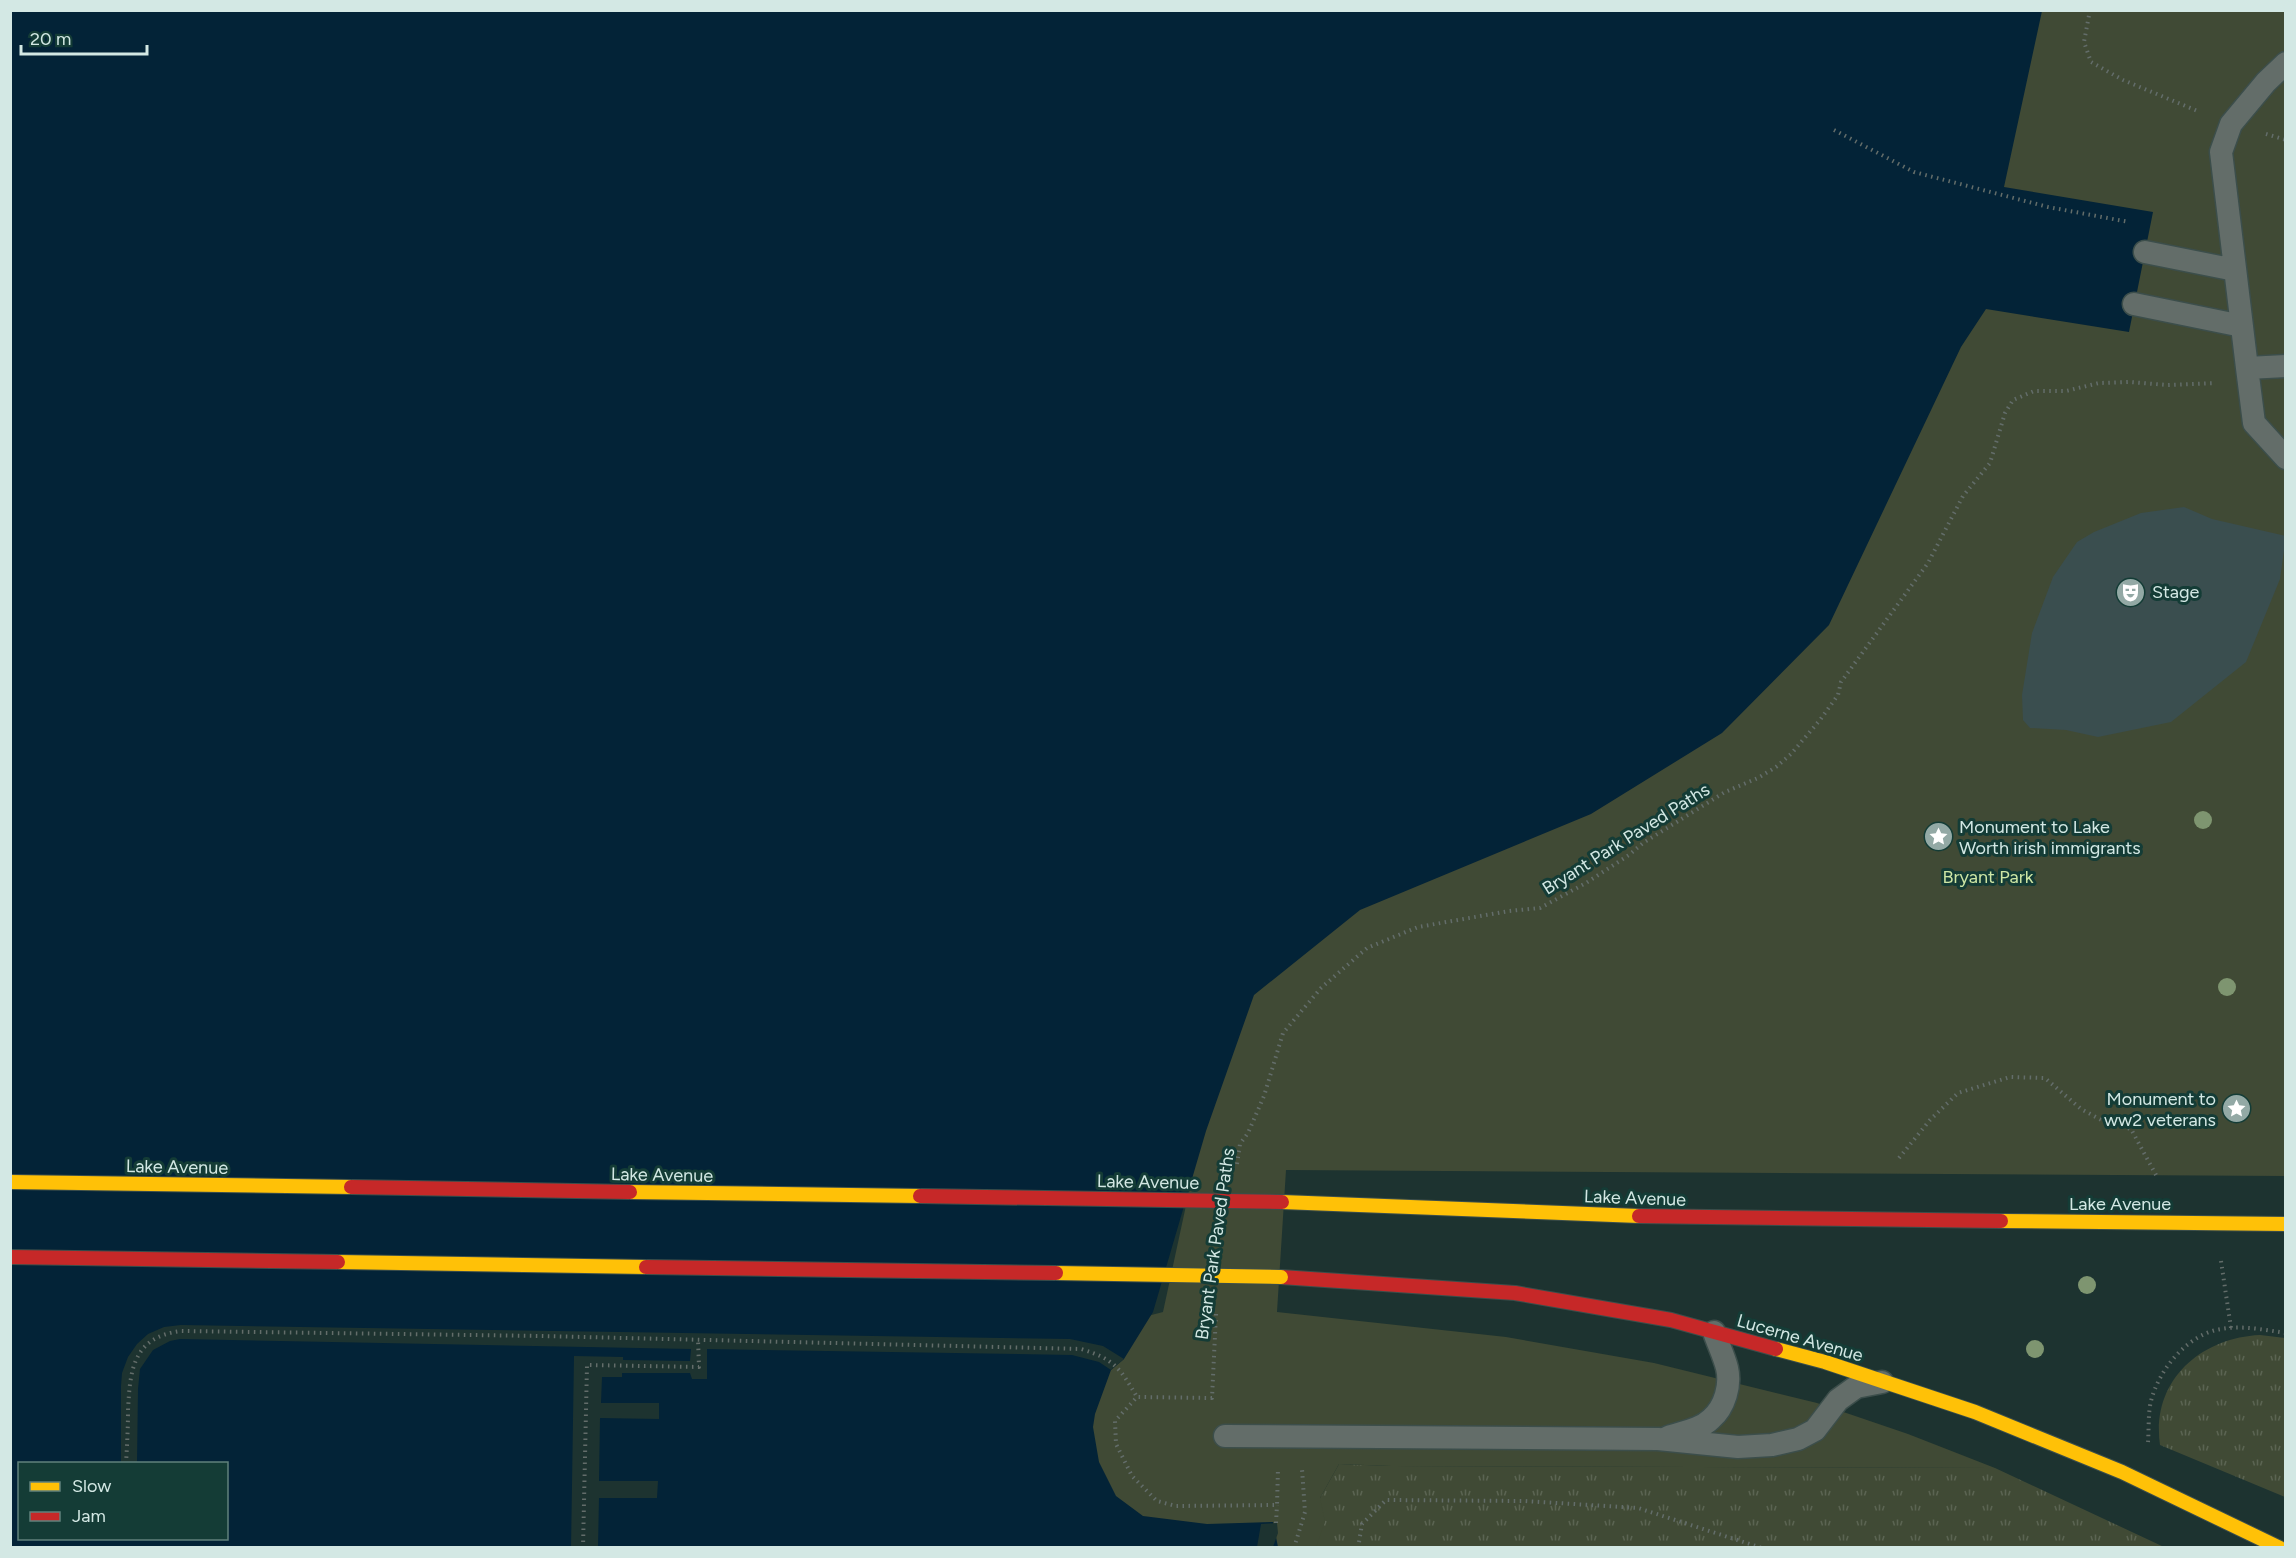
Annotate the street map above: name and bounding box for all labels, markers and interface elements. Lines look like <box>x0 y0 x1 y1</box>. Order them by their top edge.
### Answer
scale bar <box>21 18 147 56</box>
text: 20 m <box>30 28 71 50</box>
theatre icon: Stage <box>2115 576 2147 608</box>
place label: Stage <box>2152 581 2200 603</box>
street label: Bryant Park Paved Paths <box>1538 778 1714 900</box>
place label: Monument to Lake Worth irish immigrants <box>1959 816 2141 859</box>
place icon: Monument to Lake Worth irish immigrants <box>1922 821 1954 853</box>
park label: Bryant Park <box>1942 866 2034 888</box>
place label: Monument to ww2 veterans <box>2104 1088 2216 1131</box>
place icon: Monument to ww2 veterans <box>2221 1093 2253 1125</box>
street label: Bryant Park Paved Paths <box>1191 1147 1239 1341</box>
street label: Lake Avenue <box>126 1155 228 1179</box>
street label: Lake Avenue <box>611 1163 713 1187</box>
street label: Lake Avenue <box>1097 1170 1199 1194</box>
street label: Lake Avenue <box>1584 1185 1687 1211</box>
street label: Lake Avenue <box>2069 1193 2171 1215</box>
street label: Lucerne Avenue <box>1734 1309 1866 1367</box>
legend <box>18 1462 228 1540</box>
text: Slow <box>72 1475 111 1497</box>
text: Jam <box>72 1505 106 1527</box>

